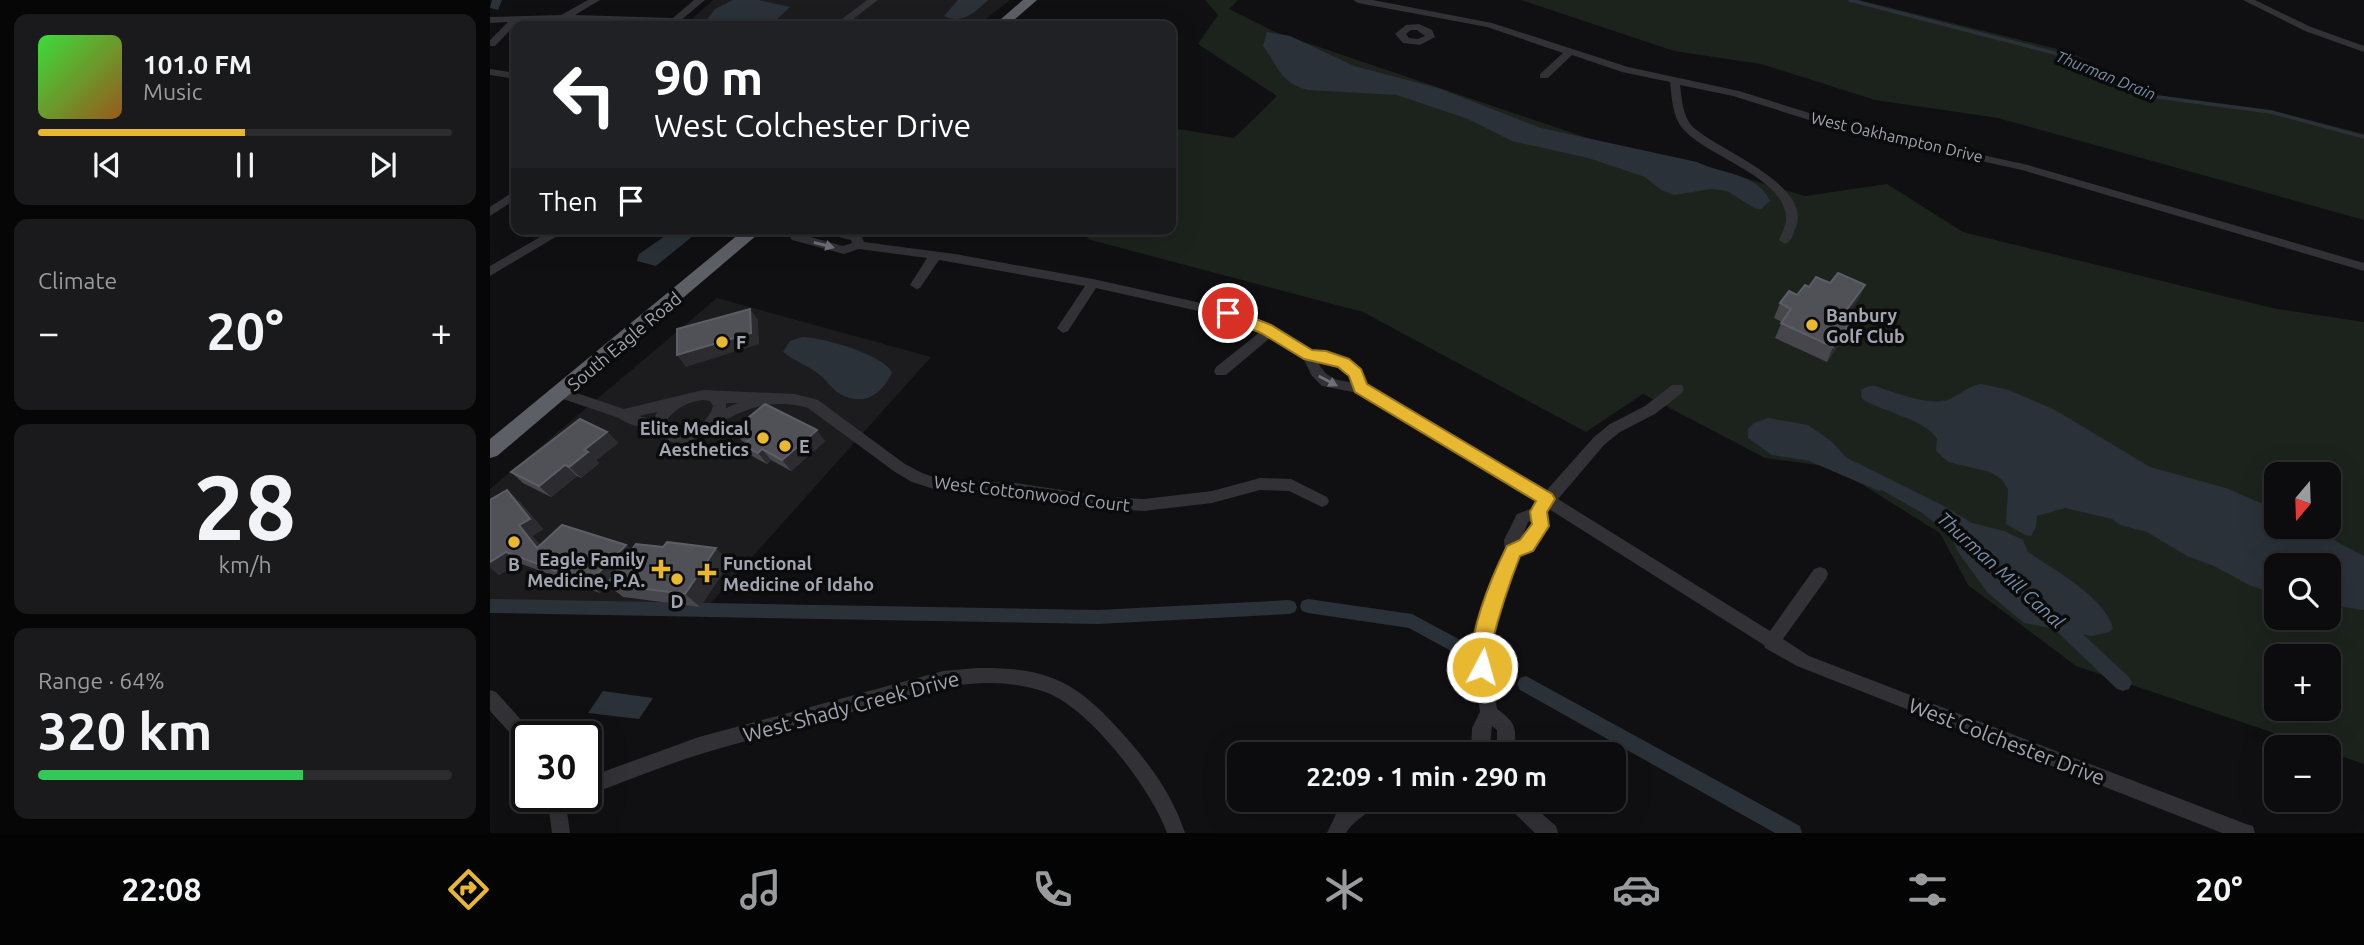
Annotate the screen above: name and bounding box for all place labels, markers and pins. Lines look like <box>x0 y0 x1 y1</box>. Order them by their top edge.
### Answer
pin <box>1198 283 1258 343</box>
place label: Banbury Golf Club <box>1826 305 1905 346</box>
marker: Banbury Golf Club <box>1804 317 1820 333</box>
place label: F <box>736 332 746 352</box>
marker: F <box>714 334 730 350</box>
place label: Elite Medical Aesthetics <box>640 418 750 459</box>
marker: Elite Medical Aesthetics <box>755 430 771 446</box>
place label: E <box>799 436 810 456</box>
marker: E <box>777 438 793 454</box>
marker: B <box>506 534 522 550</box>
place label: Eagle Family Medicine, P.A. <box>527 549 645 590</box>
place label: Functional Medicine of Idaho <box>723 553 874 594</box>
place label: B <box>508 554 520 574</box>
marker: Eagle Family Medicine, P.A. <box>651 559 671 579</box>
marker: Functional Medicine of Idaho <box>697 563 717 583</box>
marker: D <box>669 571 685 587</box>
place label: D <box>670 591 684 611</box>

